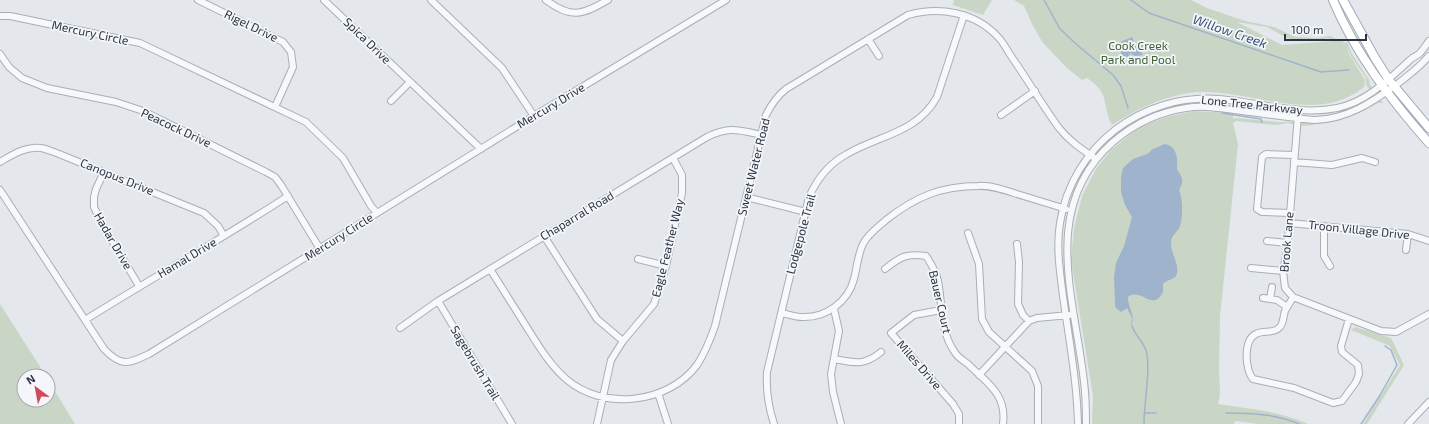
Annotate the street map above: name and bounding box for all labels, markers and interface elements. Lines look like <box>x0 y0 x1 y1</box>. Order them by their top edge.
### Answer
street label: Rigel Drive <box>222 6 281 44</box>
water label: Willow Creek <box>1191 11 1269 51</box>
street label: Spica Drive <box>341 14 394 66</box>
scale bar <box>1285 16 1366 42</box>
street label: Mercury Circle <box>50 17 130 47</box>
text: 100 m <box>1291 22 1323 36</box>
park label: Cook Creek Park and Pool <box>1101 38 1176 66</box>
street label: Mercury Drive <box>514 79 587 131</box>
street label: Lone Tree Parkway <box>1201 92 1304 116</box>
street label: Peacock Drive <box>139 105 214 149</box>
street label: Sweet Water Road <box>734 116 772 217</box>
street label: Canopus Drive <box>78 155 156 197</box>
street label: Chaparral Road <box>537 188 616 243</box>
street label: Lodgepole Trail <box>783 191 818 276</box>
street label: Eagle Feather Way <box>648 196 686 299</box>
street label: Hadar Drive <box>92 209 136 272</box>
street label: Mercury Circle <box>302 209 375 263</box>
street label: Brook Lane <box>1276 211 1296 273</box>
street label: Troon Village Drive <box>1308 217 1410 241</box>
street label: Hamal Drive <box>155 234 218 280</box>
street label: Bauer Court <box>927 269 955 335</box>
street label: Sagebrush Trail <box>448 323 504 403</box>
street label: Miles Drive <box>895 337 945 392</box>
north arrow <box>16 368 56 408</box>
text: N <box>24 371 37 387</box>

